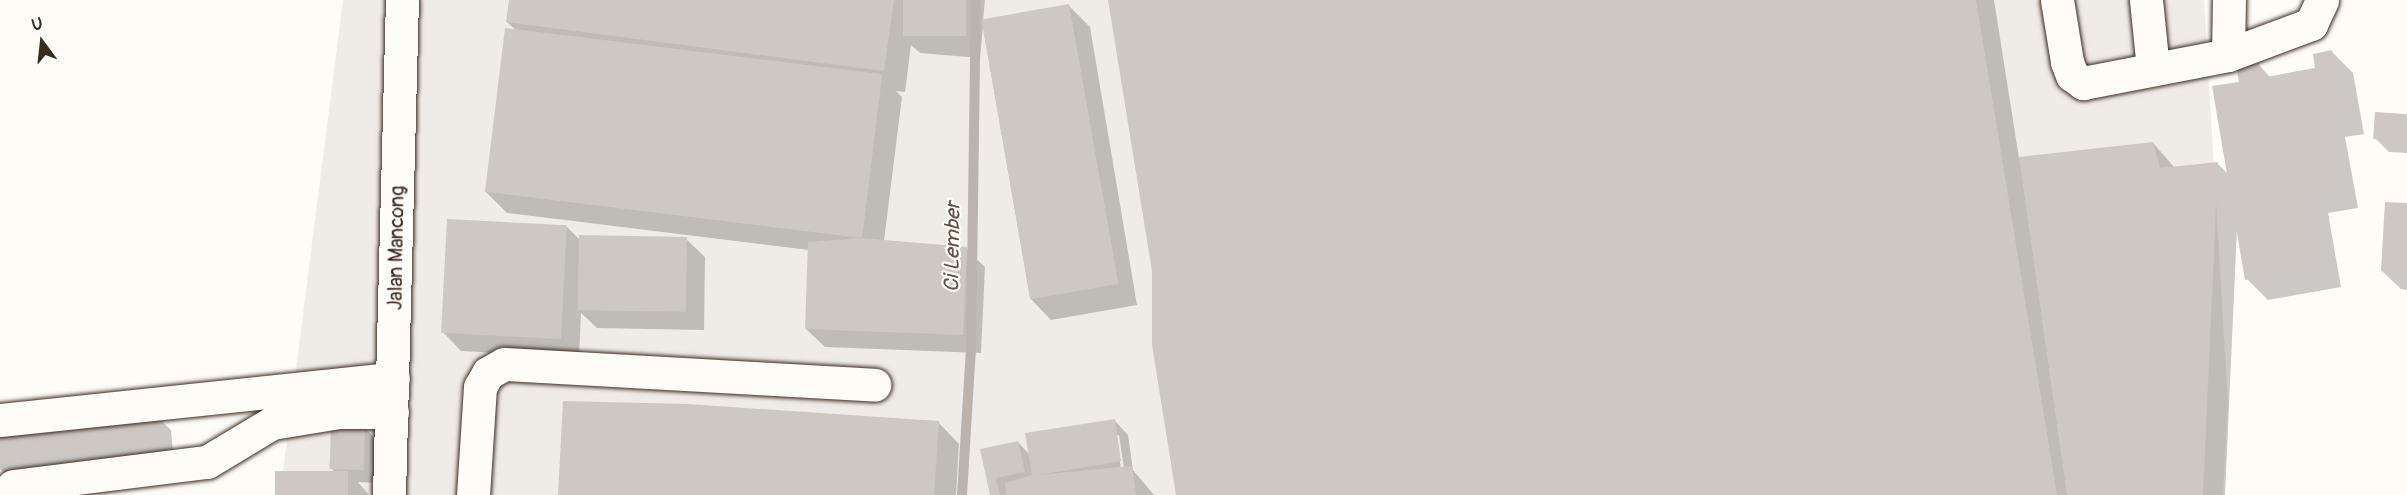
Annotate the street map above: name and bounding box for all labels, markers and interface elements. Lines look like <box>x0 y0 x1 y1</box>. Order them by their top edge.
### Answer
north arrow <box>12 12 72 72</box>
text: U <box>30 14 45 36</box>
street label: Jalan Mancong <box>383 186 409 310</box>
water label: Ci Lember <box>940 202 966 292</box>

